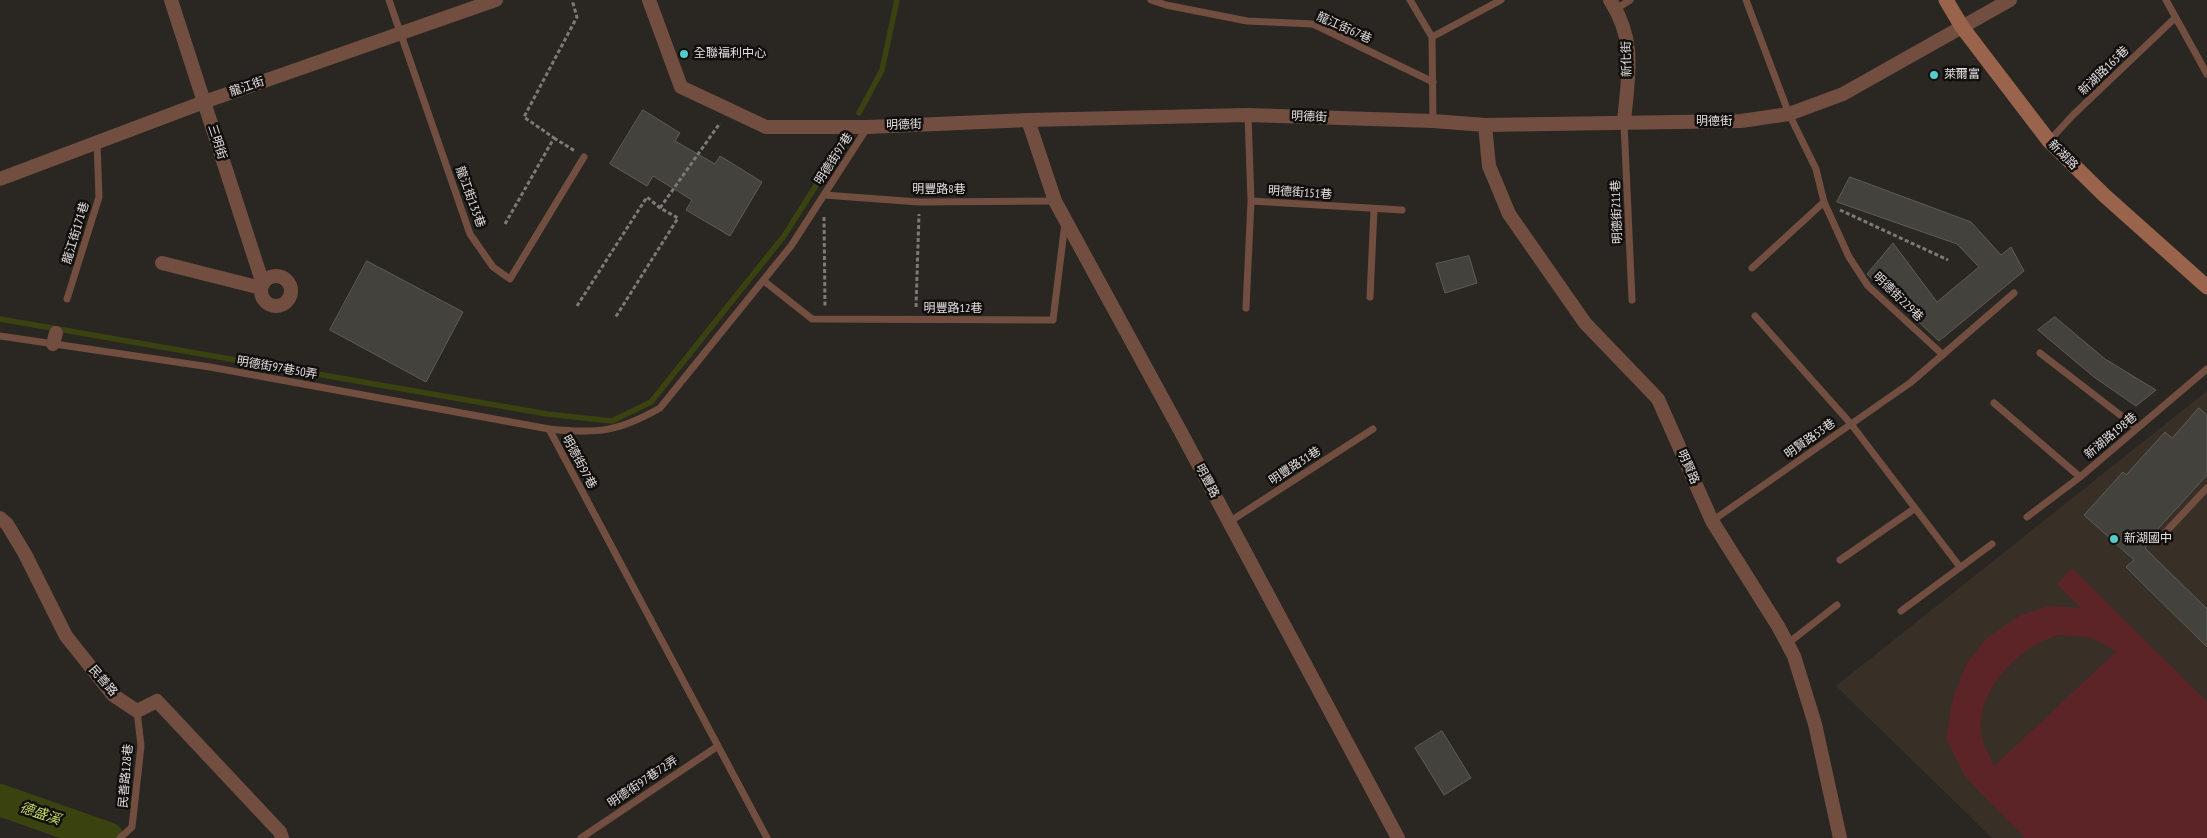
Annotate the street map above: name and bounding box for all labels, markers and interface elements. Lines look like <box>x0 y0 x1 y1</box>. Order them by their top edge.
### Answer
street label: 龍江街67巷 <box>1314 9 1374 47</box>
street label: 新化街 <box>1619 41 1635 77</box>
street label: 新湖路165巷 <box>2076 44 2132 98</box>
place label: 全聯福利中心 <box>694 47 766 61</box>
marker: 全聯福利中心 <box>678 48 690 60</box>
place label: 萊爾富 <box>1944 68 1980 82</box>
marker: 萊爾富 <box>1928 69 1940 81</box>
street label: 龍江街 <box>228 74 266 100</box>
street label: 明德街 <box>1291 109 1327 125</box>
street label: 明德街 <box>1696 115 1732 129</box>
street label: 明德街 <box>886 117 922 133</box>
street label: 三明街 <box>205 123 229 161</box>
street label: 明德街97巷 <box>812 130 856 188</box>
street label: 新湖路 <box>2045 137 2081 173</box>
street label: 龍江街133巷 <box>452 164 488 230</box>
street label: 明德街211巷 <box>1609 180 1625 244</box>
street label: 明豐路8巷 <box>912 183 966 197</box>
street label: 明德街151巷 <box>1267 184 1333 202</box>
street label: 龍江街171巷 <box>60 200 92 266</box>
street label: 明德街229巷 <box>1870 270 1926 324</box>
street label: 明豐路12巷 <box>924 302 982 316</box>
street label: 明德街97巷50弄 <box>236 354 318 382</box>
street label: 新湖路198巷 <box>2082 410 2140 462</box>
street label: 明賢路53巷 <box>1782 416 1838 462</box>
street label: 明德街97巷 <box>559 433 599 491</box>
street label: 明豐路31巷 <box>1266 444 1324 488</box>
street label: 明賢路 <box>1674 448 1702 486</box>
street label: 明豐路 <box>1192 462 1222 500</box>
place label: 新湖國中 <box>2124 532 2172 546</box>
marker: 新湖國中 <box>2108 533 2120 545</box>
street label: 民善路 <box>86 663 120 699</box>
street label: 民善路128巷 <box>116 743 136 809</box>
street label: 明德街97巷72弄 <box>605 753 681 811</box>
water label: 德盛溪 <box>17 799 63 829</box>

